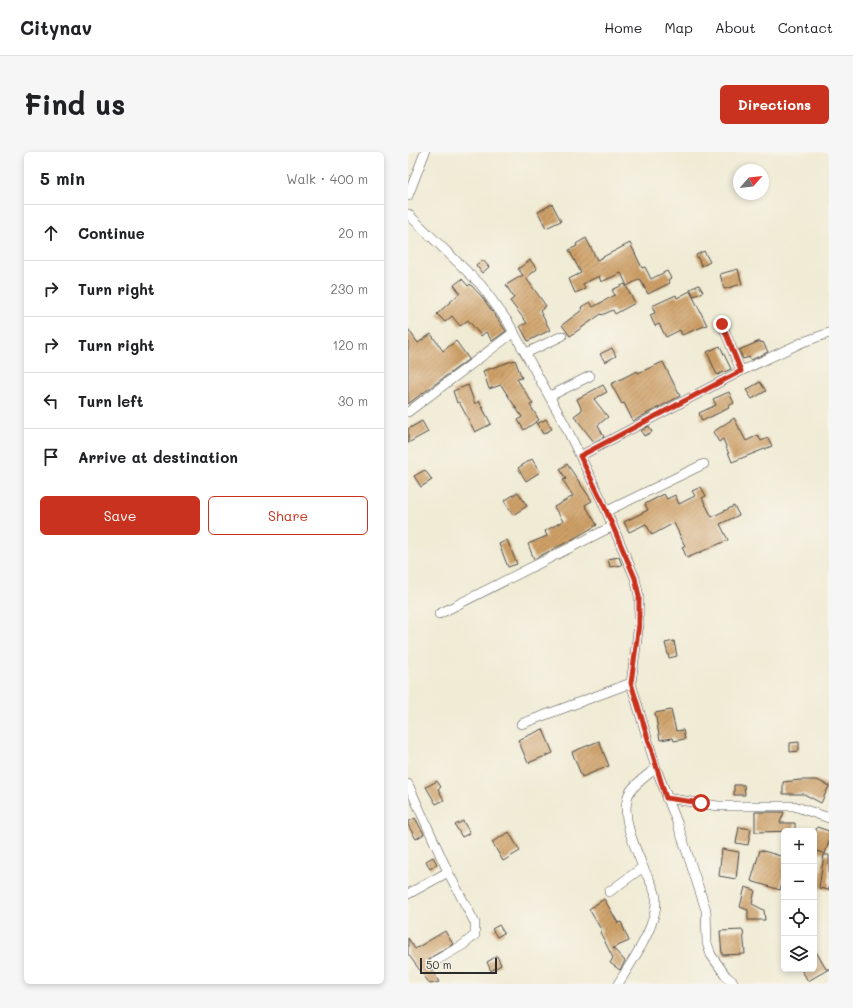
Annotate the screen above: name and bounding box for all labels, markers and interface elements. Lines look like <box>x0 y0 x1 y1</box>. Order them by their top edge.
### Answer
text: Citynav <box>20 15 92 40</box>
text: Home <box>604 18 642 37</box>
text: Map <box>664 18 693 37</box>
text: About <box>715 18 756 37</box>
text: Contact <box>778 18 833 37</box>
button: Directions <box>720 85 829 124</box>
text: Find us <box>24 86 125 122</box>
north arrow <box>733 164 769 200</box>
text: 5 min <box>40 167 85 189</box>
text: Walk · 400 m <box>286 170 368 187</box>
icon: ahead <box>40 222 62 244</box>
text: Continue <box>78 223 145 243</box>
text: 20 m <box>338 224 368 241</box>
icon: right <box>40 278 62 300</box>
text: Turn right <box>78 279 155 299</box>
text: 230 m <box>331 280 368 297</box>
route end <box>713 315 731 333</box>
icon: right <box>40 334 62 356</box>
text: Turn right <box>78 335 155 355</box>
text: 120 m <box>332 336 368 353</box>
icon: left <box>40 390 62 412</box>
text: Turn left <box>78 391 143 411</box>
text: 30 m <box>338 392 368 409</box>
icon: arrive <box>40 446 62 468</box>
text: Arrive at destination <box>78 447 238 467</box>
button: Save <box>40 496 200 535</box>
button: Share <box>208 496 368 535</box>
route start <box>692 794 710 812</box>
map controls <box>781 828 817 972</box>
button: + <box>781 828 817 864</box>
button: − <box>781 864 817 900</box>
button: locate <box>781 900 817 936</box>
button: layers <box>781 936 817 972</box>
scale bar <box>420 956 497 975</box>
text: 50 m <box>426 957 452 972</box>

